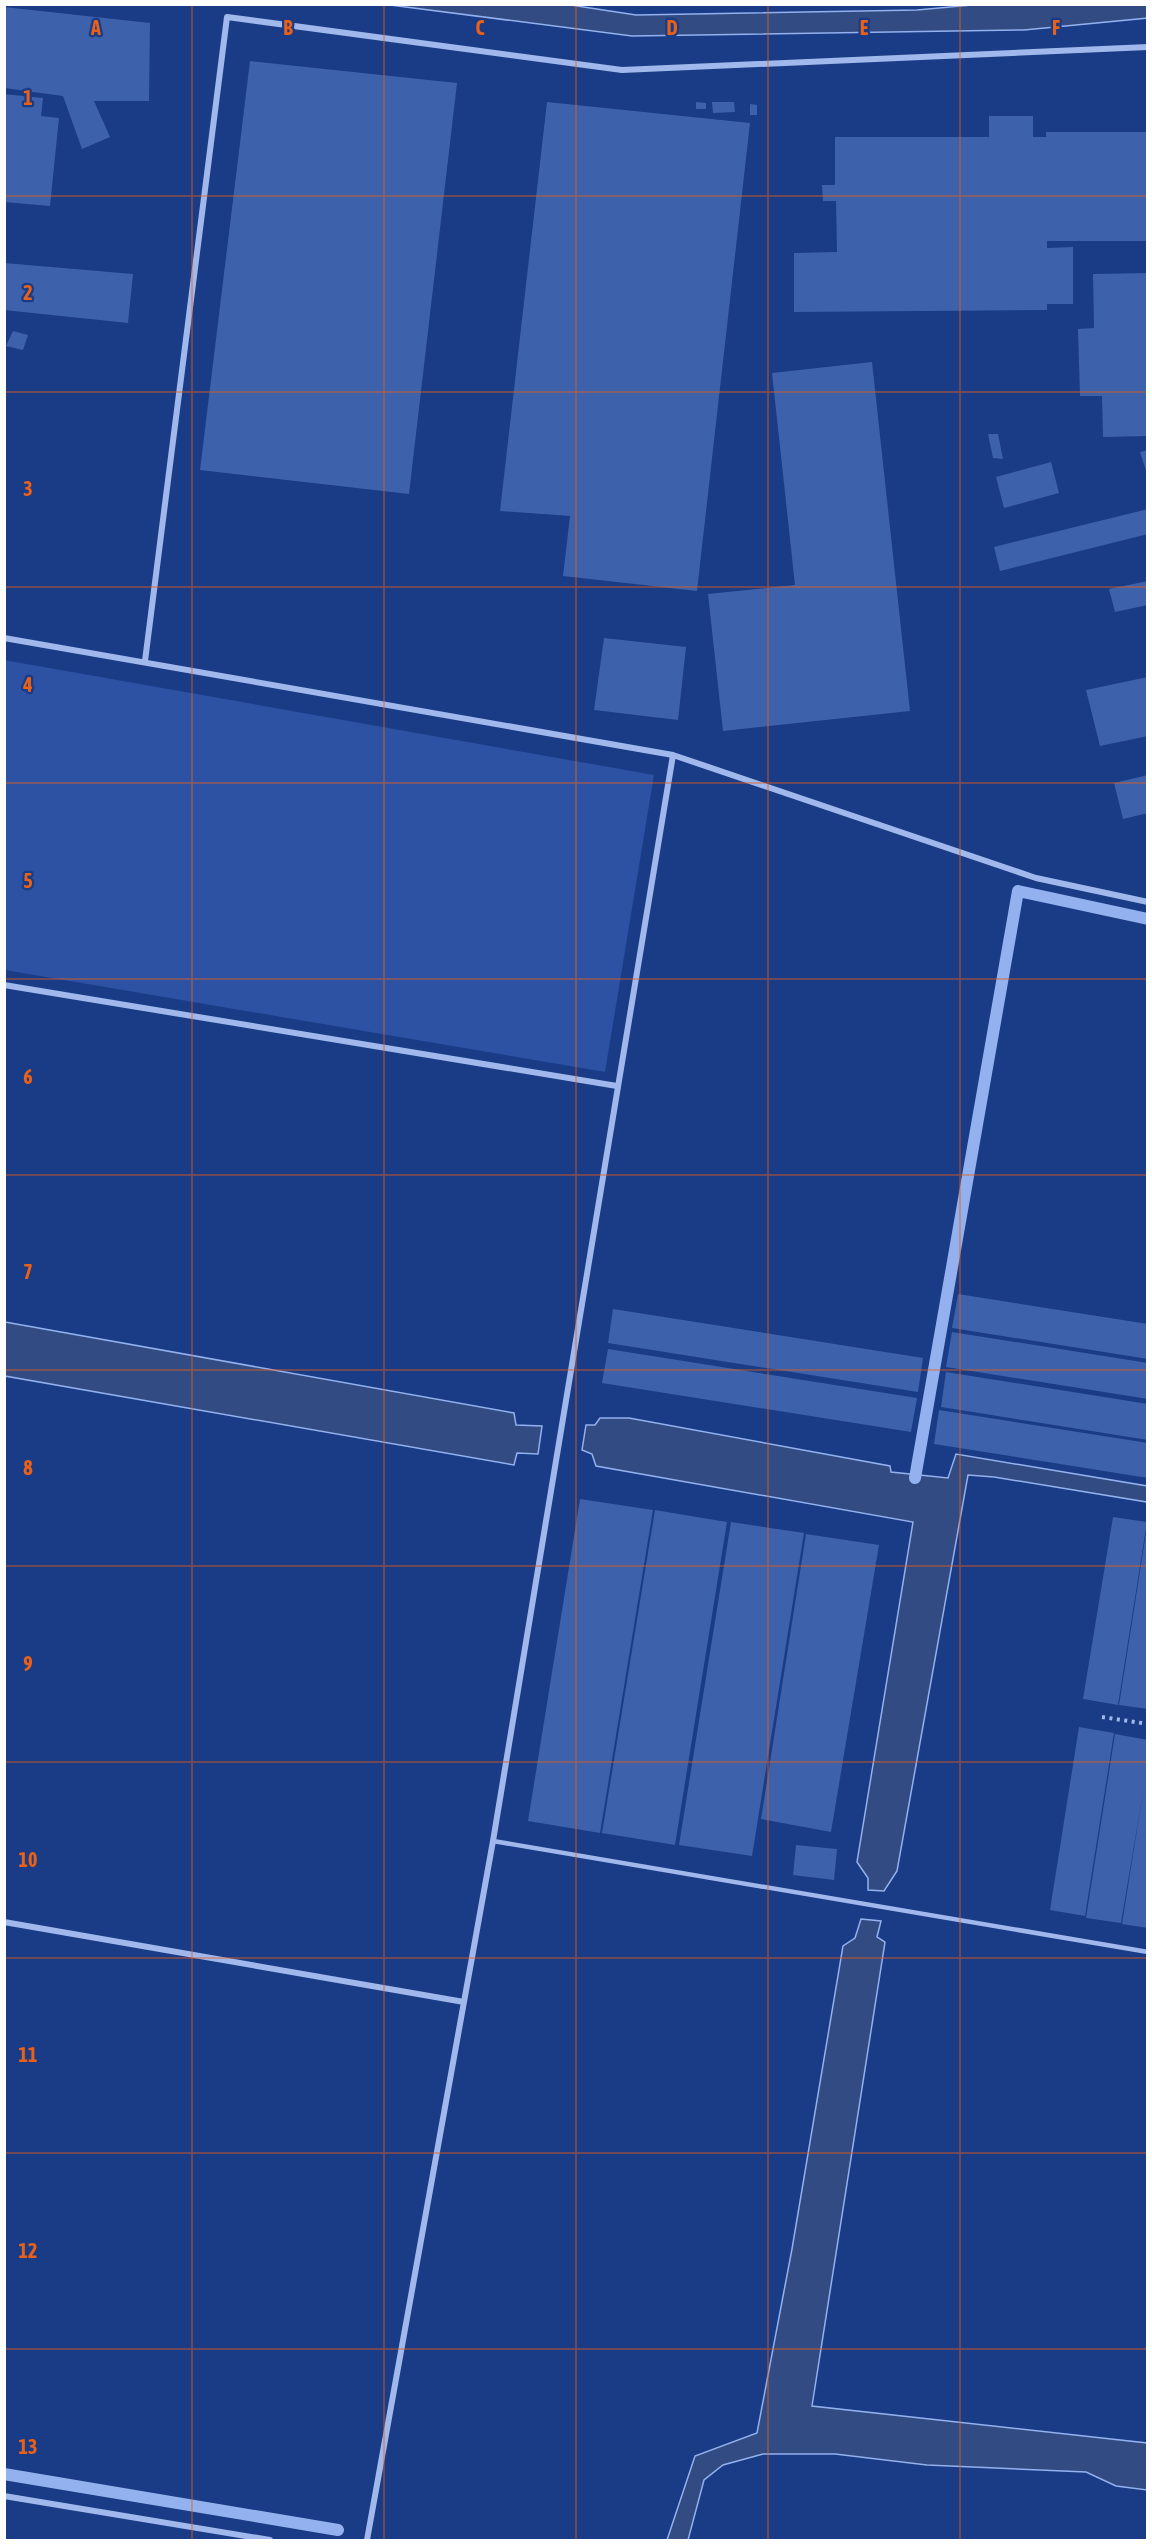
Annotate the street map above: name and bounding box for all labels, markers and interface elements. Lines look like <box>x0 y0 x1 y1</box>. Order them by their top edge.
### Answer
text: A <box>90 16 101 39</box>
text: B <box>283 16 293 39</box>
text: C <box>476 16 485 39</box>
text: D <box>666 16 678 39</box>
text: E <box>860 16 869 39</box>
text: F <box>1052 16 1060 39</box>
text: 1 <box>23 86 33 109</box>
text: 2 <box>23 281 33 304</box>
text: 3 <box>23 477 33 500</box>
text: 4 <box>22 673 33 696</box>
text: 5 <box>23 869 33 892</box>
text: 6 <box>23 1065 33 1088</box>
text: 7 <box>23 1260 33 1283</box>
text: 8 <box>23 1456 33 1479</box>
text: 9 <box>23 1652 33 1675</box>
text: 10 <box>19 1848 37 1871</box>
text: 11 <box>19 2043 37 2066</box>
text: 12 <box>19 2239 37 2262</box>
text: 13 <box>19 2435 37 2458</box>

